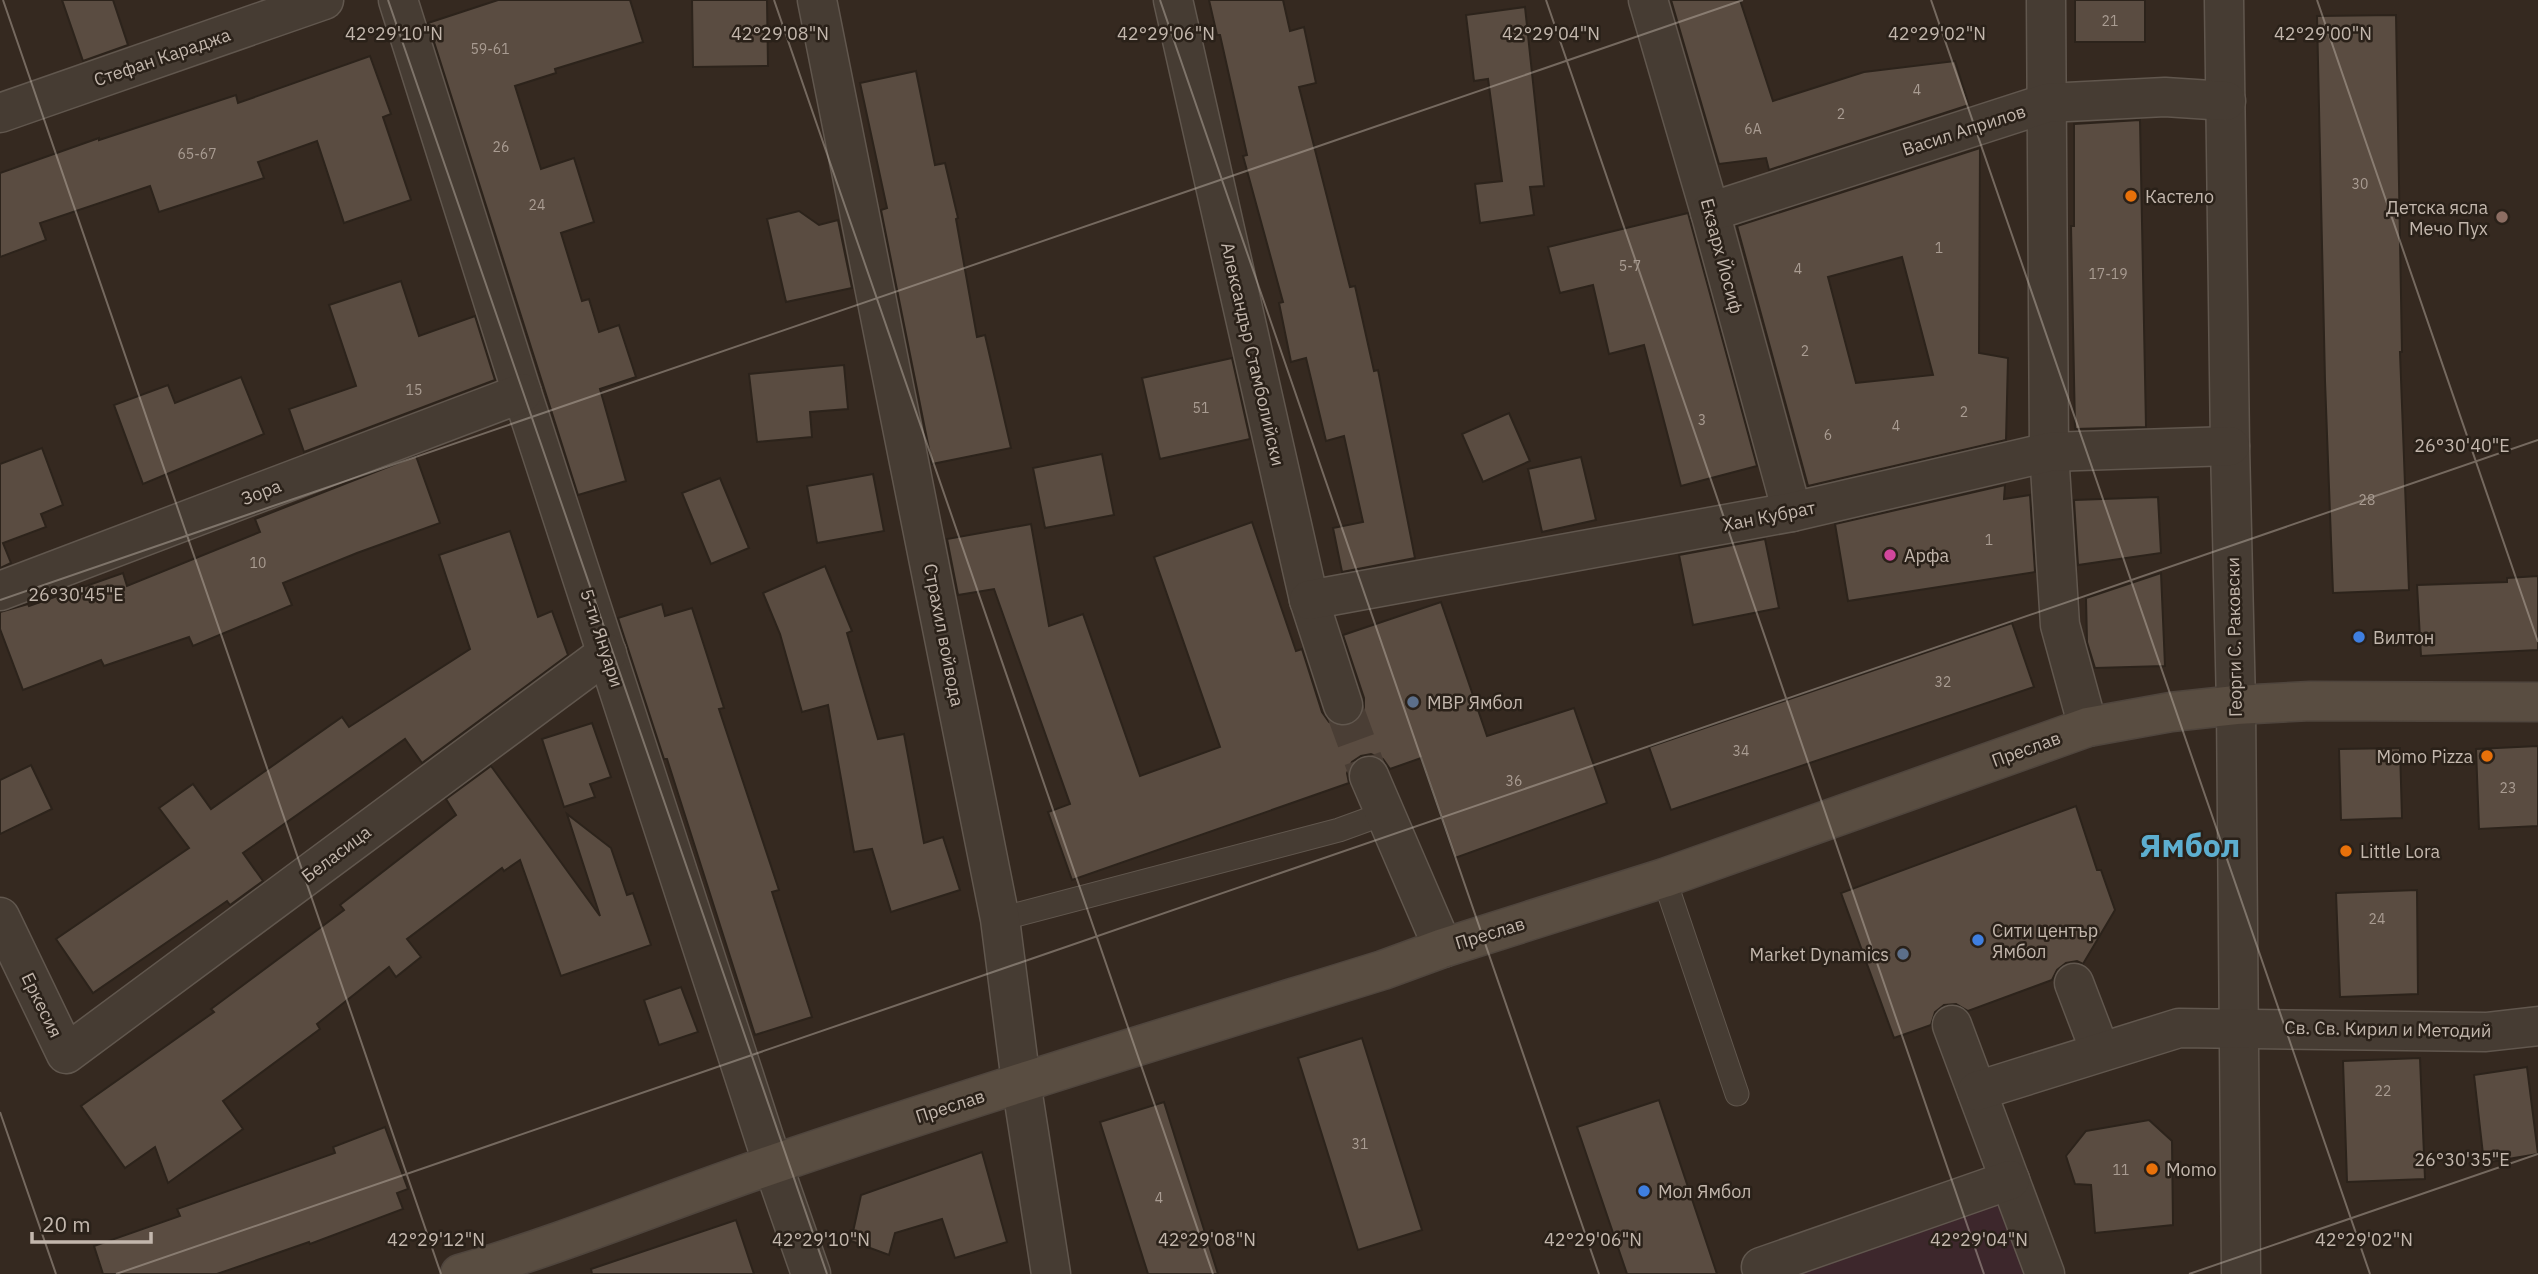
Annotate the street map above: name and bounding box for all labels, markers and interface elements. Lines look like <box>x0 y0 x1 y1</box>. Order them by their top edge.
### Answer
house number: 21 <box>2102 12 2118 30</box>
text: 42°29'10"N <box>345 22 443 45</box>
text: 42°29'08"N <box>731 22 829 45</box>
text: 42°29'06"N <box>1117 22 1215 45</box>
text: 42°29'04"N <box>1502 22 1600 45</box>
text: 42°29'02"N <box>1888 22 1986 45</box>
text: 42°29'00"N <box>2274 22 2372 45</box>
street label: Стефан Караджа <box>91 23 234 91</box>
house number: 59-61 <box>470 40 510 58</box>
house number: 4 <box>1913 81 1921 99</box>
street label: Васил Априлов <box>1899 99 2029 161</box>
house number: 2 <box>1837 105 1845 123</box>
house number: 6A <box>1744 120 1762 138</box>
house number: 26 <box>493 138 509 156</box>
house number: 65-67 <box>177 145 217 163</box>
house number: 30 <box>2352 175 2368 193</box>
place label: Кастело <box>2145 185 2214 208</box>
marker: Кастело <box>2123 188 2139 204</box>
house number: 24 <box>529 196 545 214</box>
street label: Екзарх Йосиф <box>1696 196 1748 316</box>
place label: Детска ясла Мечо Пух <box>2386 196 2488 240</box>
marker: Детска ясла Мечо Пух <box>2494 209 2510 225</box>
house number: 1 <box>1935 239 1943 257</box>
street label: Александър Стамболийски <box>1216 240 1290 468</box>
house number: 5-7 <box>1619 257 1641 275</box>
house number: 4 <box>1794 260 1802 278</box>
house number: 17-19 <box>2088 265 2128 283</box>
house number: 2 <box>1801 342 1809 360</box>
house number: 15 <box>406 381 422 399</box>
house number: 51 <box>1193 399 1209 417</box>
house number: 2 <box>1960 403 1968 421</box>
house number: 3 <box>1698 411 1706 429</box>
house number: 4 <box>1892 417 1900 435</box>
house number: 6 <box>1824 426 1832 444</box>
text: 26°30'40"E <box>2414 434 2510 457</box>
street label: Зора <box>238 474 285 510</box>
house number: 28 <box>2359 491 2375 509</box>
street label: Хан Кубрат <box>1721 496 1818 536</box>
house number: 1 <box>1985 531 1993 549</box>
place label: Арфа <box>1904 544 1949 567</box>
marker: Арфа <box>1882 547 1898 563</box>
house number: 10 <box>250 554 266 572</box>
street label: Георги С. Раковски <box>2221 557 2247 717</box>
street label: Страхил войвода <box>919 562 969 709</box>
text: 26°30'45"E <box>28 583 124 606</box>
street label: 5-ти Януари <box>575 586 629 690</box>
place label: Вилтон <box>2373 626 2434 649</box>
marker: Вилтон <box>2351 629 2367 645</box>
house number: 32 <box>1935 673 1951 691</box>
place label: МВР Ямбол <box>1427 691 1523 714</box>
marker: МВР Ямбол <box>1405 694 1421 710</box>
street label: Преслав <box>1988 726 2064 772</box>
house number: 34 <box>1733 742 1749 760</box>
place label: Momo Pizza <box>2377 745 2473 768</box>
marker: Momo Pizza <box>2479 748 2495 764</box>
house number: 36 <box>1506 772 1522 790</box>
house number: 23 <box>2500 779 2516 797</box>
street label: Беласица <box>297 820 376 888</box>
district label: Ямбол <box>2140 824 2240 866</box>
place label: Little Lora <box>2360 840 2440 863</box>
marker: Little Lora <box>2338 843 2354 859</box>
house number: 24 <box>2369 910 2385 928</box>
street label: Преслав <box>1452 912 1528 954</box>
place label: Сити център Ямбол <box>1992 919 2098 963</box>
marker: Сити център Ямбол <box>1970 932 1986 948</box>
place label: Market Dynamics <box>1750 943 1889 966</box>
marker: Market Dynamics <box>1895 946 1911 962</box>
street label: Еркесия <box>16 969 68 1041</box>
street label: Св. Св. Кирил и Методий <box>2284 1016 2492 1042</box>
house number: 22 <box>2375 1082 2391 1100</box>
street label: Преслав <box>912 1084 988 1128</box>
house number: 31 <box>1352 1135 1368 1153</box>
text: 26°30'35"E <box>2414 1148 2510 1171</box>
place label: Momo <box>2166 1158 2217 1181</box>
house number: 11 <box>2113 1161 2129 1179</box>
marker: Momo <box>2144 1161 2160 1177</box>
place label: Мол Ямбол <box>1658 1180 1751 1203</box>
marker: Мол Ямбол <box>1636 1183 1652 1199</box>
house number: 4 <box>1155 1189 1163 1207</box>
scale bar <box>32 1200 150 1244</box>
text: 20 m <box>42 1210 91 1238</box>
text: 42°29'12"N <box>387 1228 485 1251</box>
text: 42°29'10"N <box>772 1228 870 1251</box>
text: 42°29'08"N <box>1158 1228 1256 1251</box>
text: 42°29'06"N <box>1544 1228 1642 1251</box>
text: 42°29'04"N <box>1930 1228 2028 1251</box>
text: 42°29'02"N <box>2315 1228 2413 1251</box>

